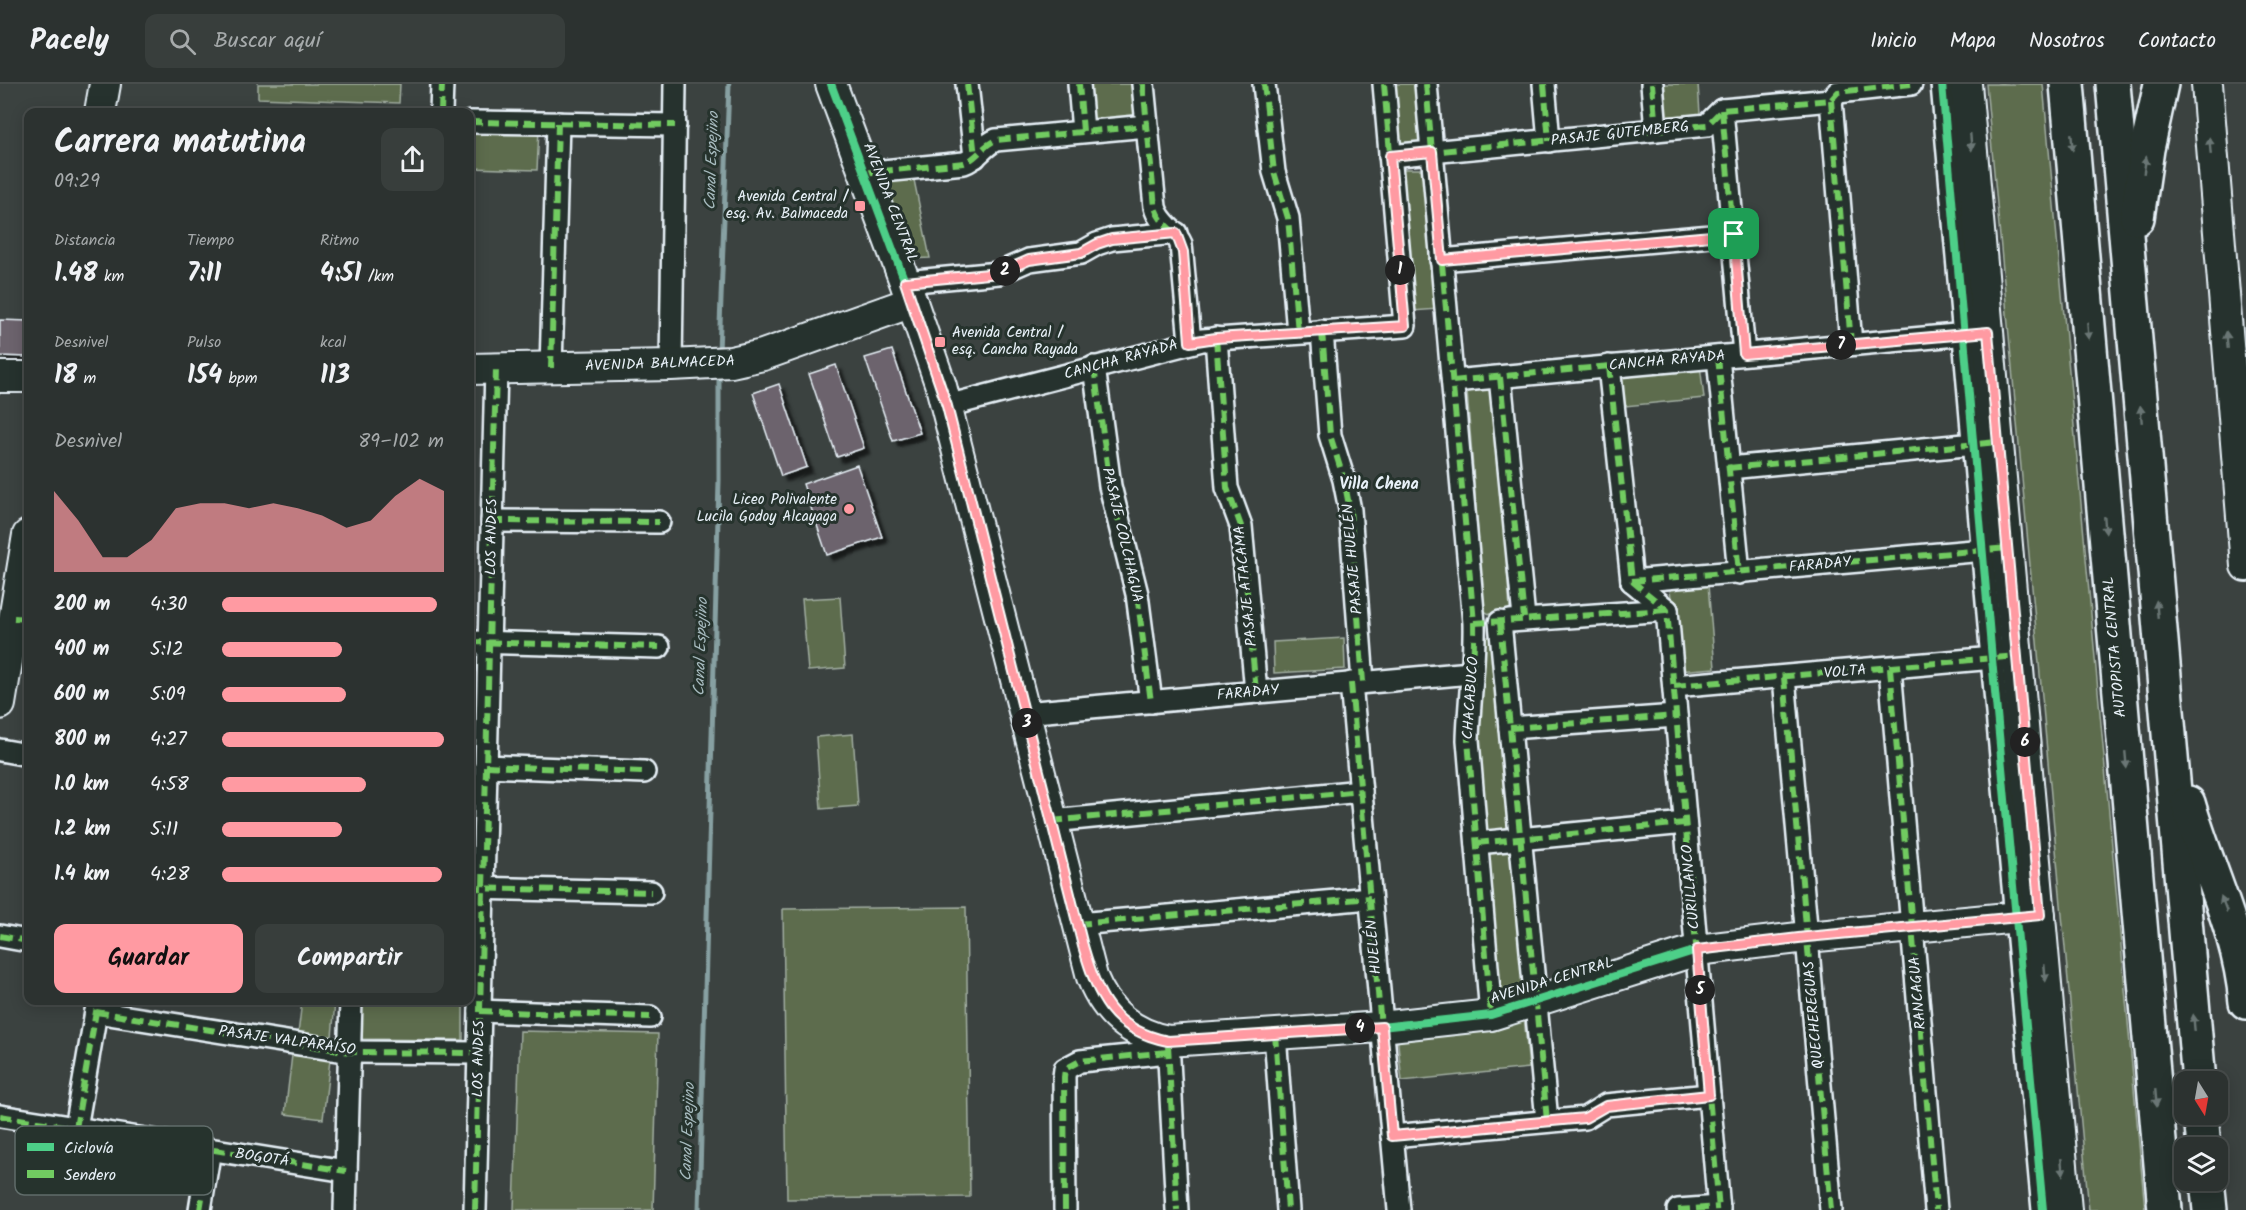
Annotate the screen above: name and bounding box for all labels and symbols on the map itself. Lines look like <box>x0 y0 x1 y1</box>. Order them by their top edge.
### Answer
water label: Canal Espejino <box>698 110 726 210</box>
street label: PASAJE GUTEMBERG <box>1550 115 1690 153</box>
one-way arrow <box>1966 133 1976 152</box>
one-way arrow <box>2067 133 2076 152</box>
one-way arrow <box>2206 136 2215 155</box>
street label: AVENIDA CENTRAL <box>856 139 924 267</box>
one-way arrow <box>2140 156 2149 175</box>
place label: Avenida Central / esq. Av. Balmaceda <box>726 185 850 226</box>
marker: Avenida Central / esq. Av. Balmaceda <box>853 199 867 213</box>
pin <box>1708 208 1759 259</box>
pin: 1 <box>1385 255 1415 285</box>
pin: 2 <box>990 256 1020 286</box>
place label: Avenida Central / esq. Cancha Rayada <box>952 321 1078 362</box>
one-way arrow <box>2083 322 2093 341</box>
pin: 7 <box>1826 330 1856 360</box>
one-way arrow <box>2222 330 2232 349</box>
street label: CANCHA RAYADA <box>1061 333 1181 387</box>
marker: Avenida Central / esq. Cancha Rayada <box>933 335 947 349</box>
street label: CANCHA RAYADA <box>1608 344 1726 378</box>
street label: AVENIDA BALMACEDA <box>585 349 735 379</box>
one-way arrow <box>2136 405 2146 424</box>
street label: PASAJE COLCHAGUA <box>1095 465 1149 605</box>
district label: Villa Chena <box>1339 472 1419 497</box>
place label: Liceo Polivalente Lucila Godoy Alcayaga <box>697 488 837 529</box>
street label: LOS ANDES <box>479 498 505 576</box>
marker: Liceo Polivalente Lucila Godoy Alcayaga <box>842 502 856 516</box>
street label: PASAJE HUELÉN <box>1336 503 1370 615</box>
one-way arrow <box>2100 516 2109 535</box>
street label: PASAJE ATACAMA <box>1228 524 1264 648</box>
street label: FARADAY <box>1788 550 1853 580</box>
street label: AUTOPISTA CENTRAL <box>2097 576 2133 718</box>
water label: Canal Espejino <box>687 596 715 696</box>
one-way arrow <box>2152 599 2162 618</box>
street label: CHACABUCO <box>1456 656 1486 740</box>
street label: VOLTA <box>1823 658 1867 686</box>
street label: FARADAY <box>1216 678 1281 708</box>
pin: 3 <box>1012 708 1042 738</box>
pin: 6 <box>2010 727 2040 757</box>
one-way arrow <box>2121 751 2131 770</box>
street label: CURILLANCO <box>1675 844 1707 930</box>
one-way arrow <box>2219 895 2228 913</box>
street label: HUELÉN <box>1360 919 1388 975</box>
street label: AVENIDA CENTRAL <box>1488 951 1616 1011</box>
street label: RANCAGUA <box>1903 955 1933 1031</box>
street label: QUECHEREGUAS <box>1797 960 1831 1070</box>
one-way arrow <box>2040 964 2050 983</box>
pin: 5 <box>1685 975 1715 1005</box>
pin: 4 <box>1345 1013 1375 1043</box>
one-way arrow <box>2189 1014 2198 1033</box>
street label: PASAJE VALPARAÍSO <box>217 1019 357 1063</box>
street label: LOS ANDES <box>466 1020 492 1098</box>
north arrow <box>2174 1071 2228 1125</box>
water label: Canal Espejino <box>674 1081 702 1181</box>
one-way arrow <box>2151 1088 2161 1107</box>
legend <box>15 1126 213 1195</box>
text: Ciclovía <box>64 1136 114 1161</box>
street label: BOGOTÁ <box>233 1142 291 1174</box>
one-way arrow <box>2058 1158 2067 1177</box>
text: Sendero <box>64 1163 116 1188</box>

